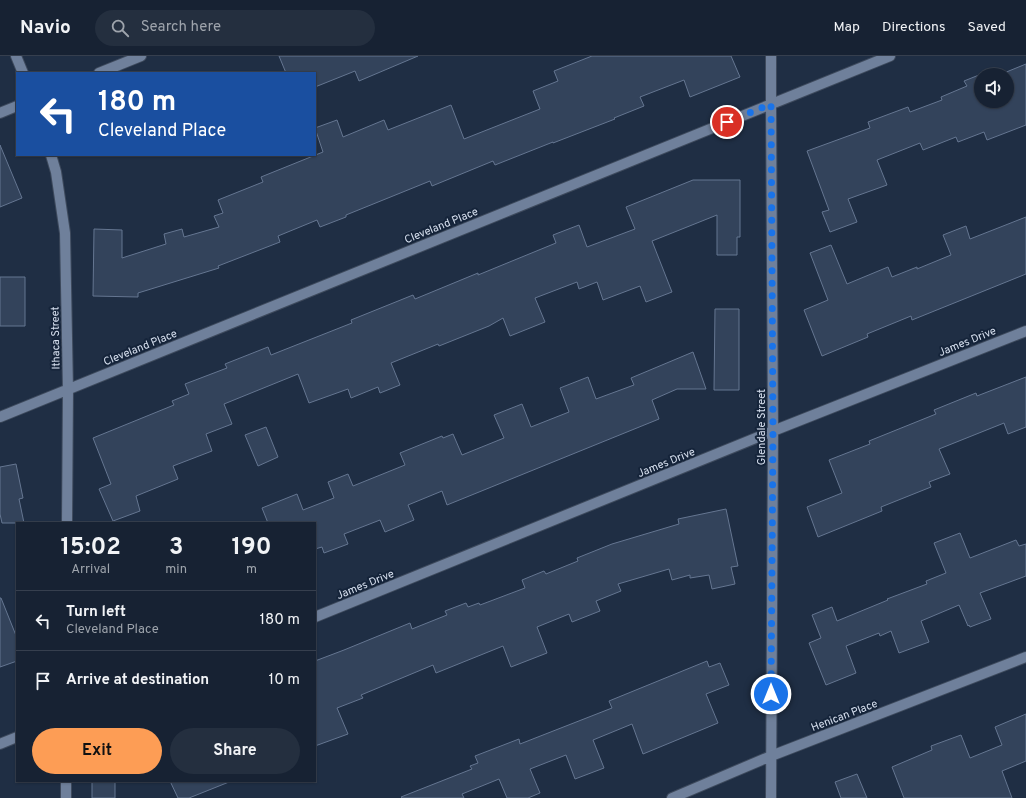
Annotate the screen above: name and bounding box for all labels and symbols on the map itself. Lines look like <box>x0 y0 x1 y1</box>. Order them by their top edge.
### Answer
pin <box>710 105 744 139</box>
street label: Cleveland Place <box>402 205 480 247</box>
street label: Ithaca Street <box>48 306 64 370</box>
street label: James Drive <box>936 324 998 360</box>
street label: Cleveland Place <box>101 327 179 369</box>
street label: Glendale Street <box>755 389 769 465</box>
street label: James Drive <box>635 445 697 481</box>
street label: James Drive <box>334 567 396 603</box>
position arrow <box>750 673 792 715</box>
street label: Henican Place <box>809 697 880 735</box>

